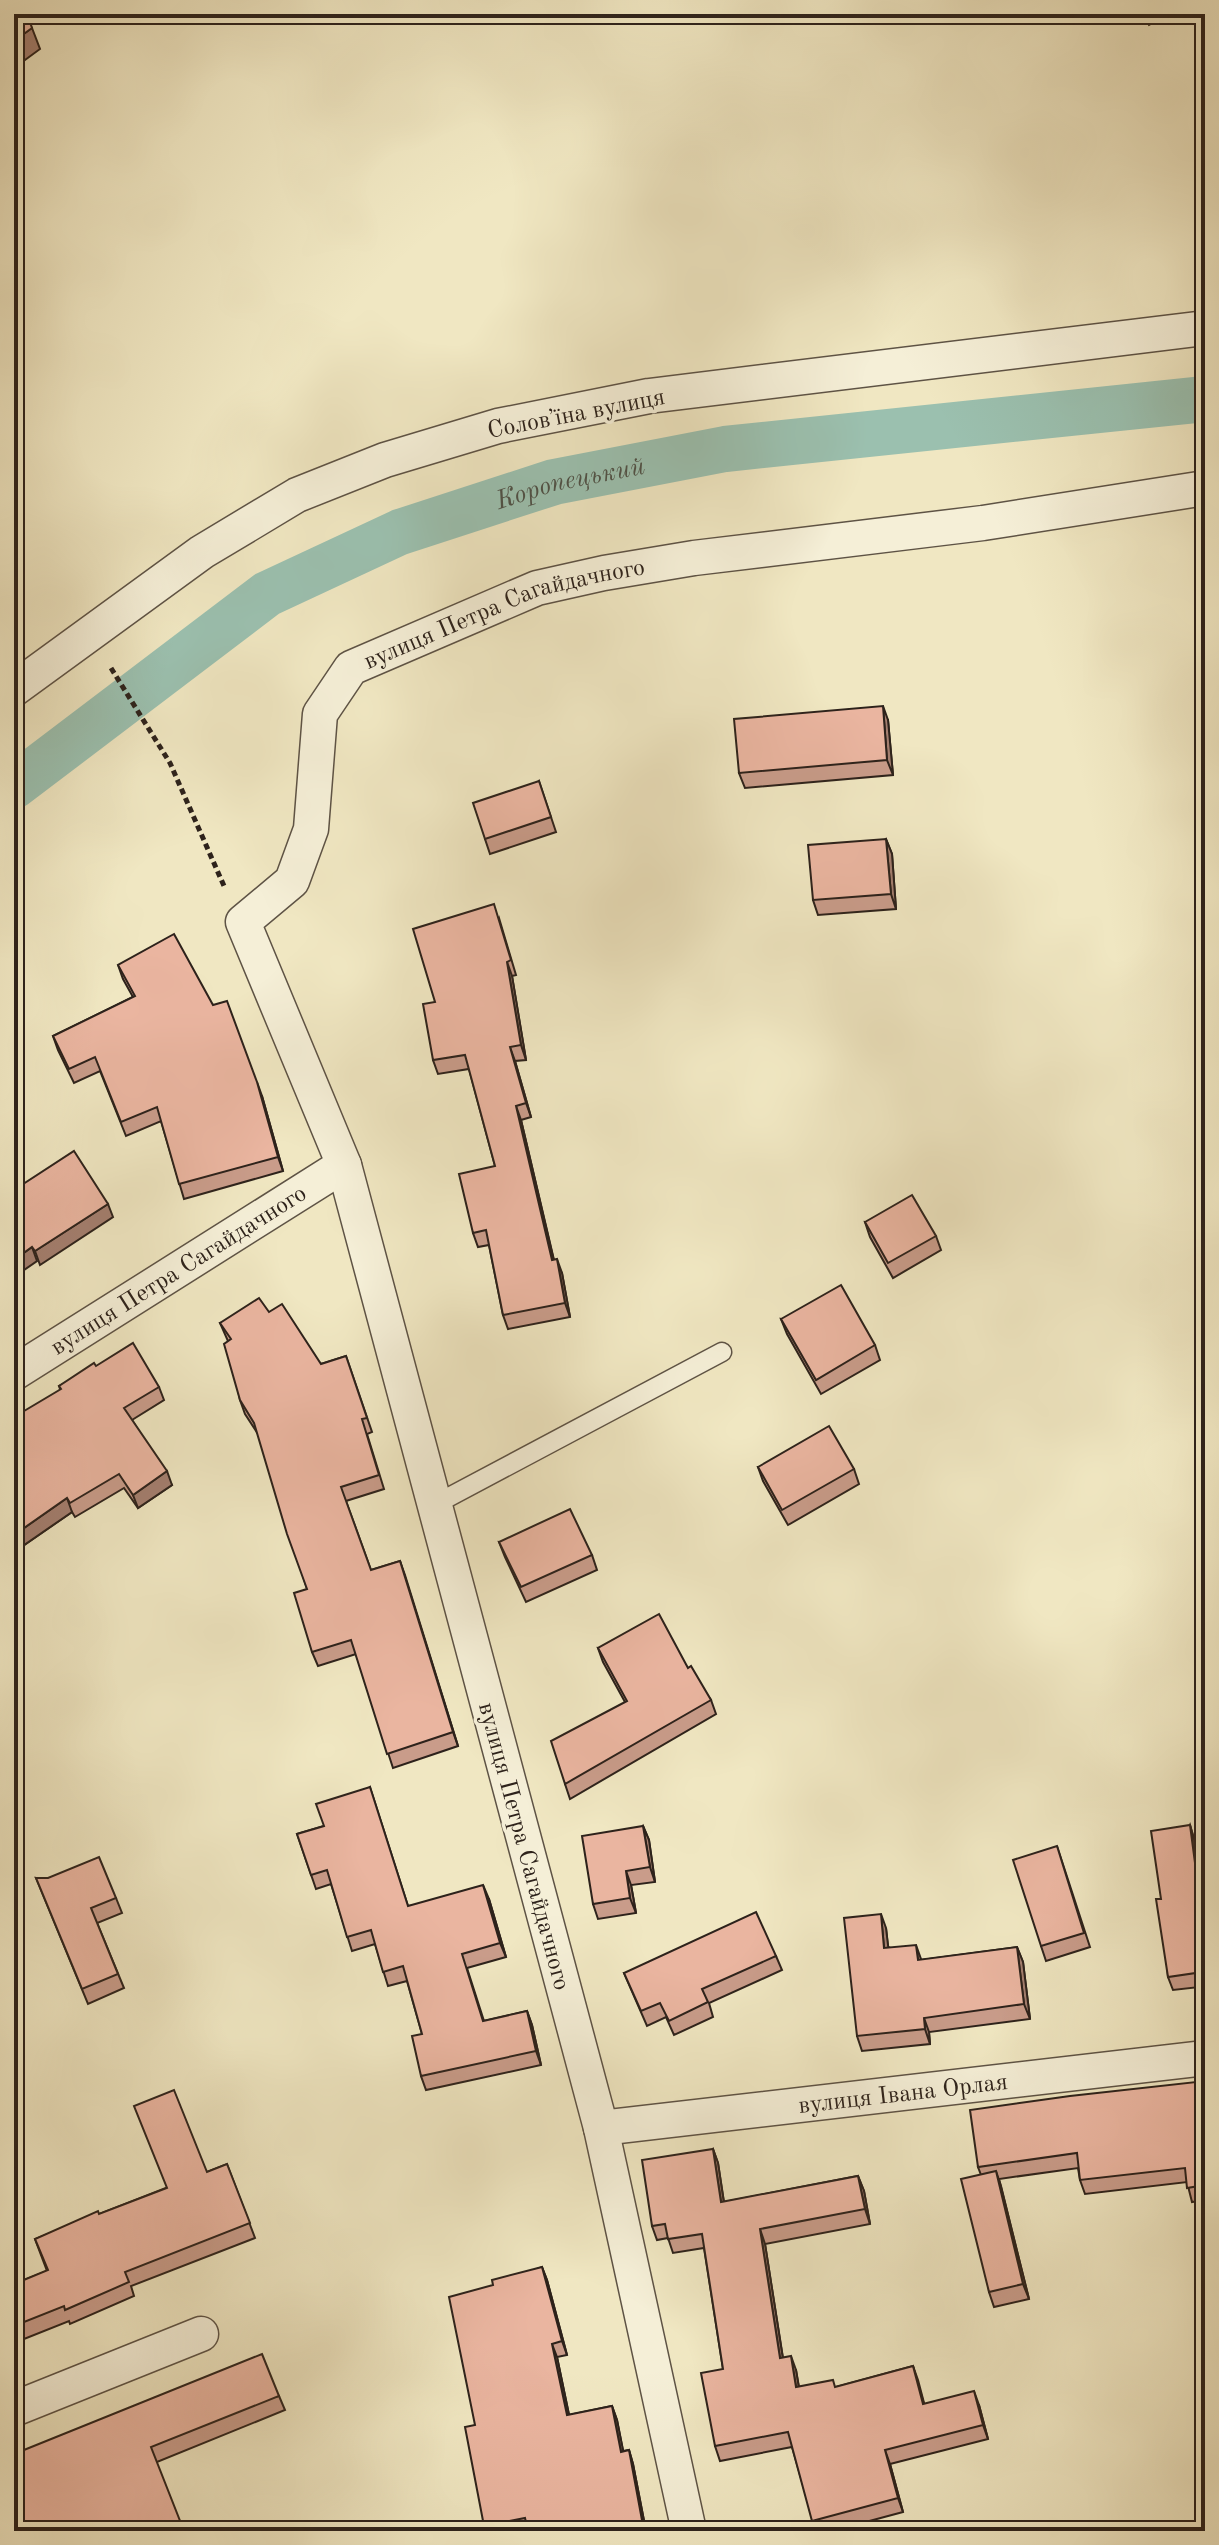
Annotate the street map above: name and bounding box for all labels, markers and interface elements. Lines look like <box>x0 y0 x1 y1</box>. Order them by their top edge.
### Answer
street label: Соловʼїна вулиця <box>486 386 667 444</box>
water label: Коропецький <box>492 454 647 515</box>
street label: вулиця Петра Сагайдачного <box>361 556 647 675</box>
street label: вулиця Петра Сагайдачного <box>47 1182 311 1361</box>
street label: вулиця Петра Сагайдачного <box>473 1700 573 1993</box>
street label: вулиця Івана Орлая <box>797 2071 1009 2119</box>

